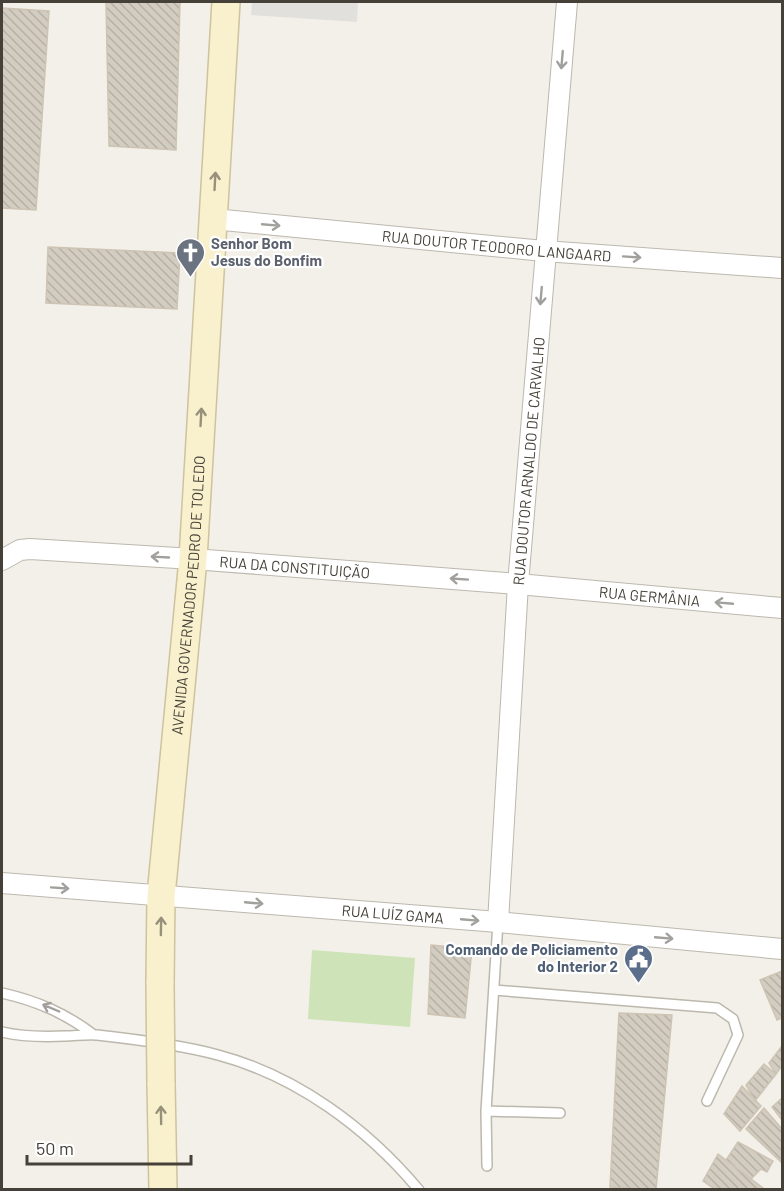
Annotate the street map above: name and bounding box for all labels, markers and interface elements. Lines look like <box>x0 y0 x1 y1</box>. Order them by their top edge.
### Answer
one-way arrow <box>556 49 567 69</box>
one-way arrow <box>210 171 221 191</box>
one-way arrow <box>260 220 280 231</box>
street label: RUA DOUTOR TEODORO LANGAARD <box>381 226 612 265</box>
place label: Senhor Bom Jesus do Bonfim <box>211 234 322 269</box>
church icon: Senhor Bom Jesus do Bonfim <box>174 236 206 278</box>
one-way arrow <box>622 252 642 263</box>
one-way arrow <box>535 285 546 305</box>
street label: RUA DOUTOR ARNALDO DE CARVALHO <box>509 336 548 586</box>
one-way arrow <box>196 408 207 428</box>
street label: AVENIDA GOVERNADOR PEDRO DE TOLEDO <box>167 455 208 736</box>
one-way arrow <box>151 551 171 562</box>
street label: RUA DA CONSTITUIÇÃO <box>219 552 371 582</box>
one-way arrow <box>450 574 470 585</box>
street label: RUA GERMÂNIA <box>598 582 701 610</box>
one-way arrow <box>715 597 735 608</box>
one-way arrow <box>49 883 69 894</box>
one-way arrow <box>244 898 264 909</box>
street label: RUA LUÍZ GAMA <box>341 901 445 927</box>
one-way arrow <box>459 915 479 926</box>
one-way arrow <box>155 916 167 936</box>
one-way arrow <box>653 933 673 944</box>
place label: Comando de Policiamento do Interior 2 <box>445 940 618 975</box>
public building icon: Comando de Policiamento do Interior 2 <box>623 942 655 984</box>
one-way arrow <box>42 1001 60 1013</box>
one-way arrow <box>156 1106 167 1126</box>
scale bar <box>27 1128 190 1166</box>
text: 50 m <box>36 1137 74 1159</box>

